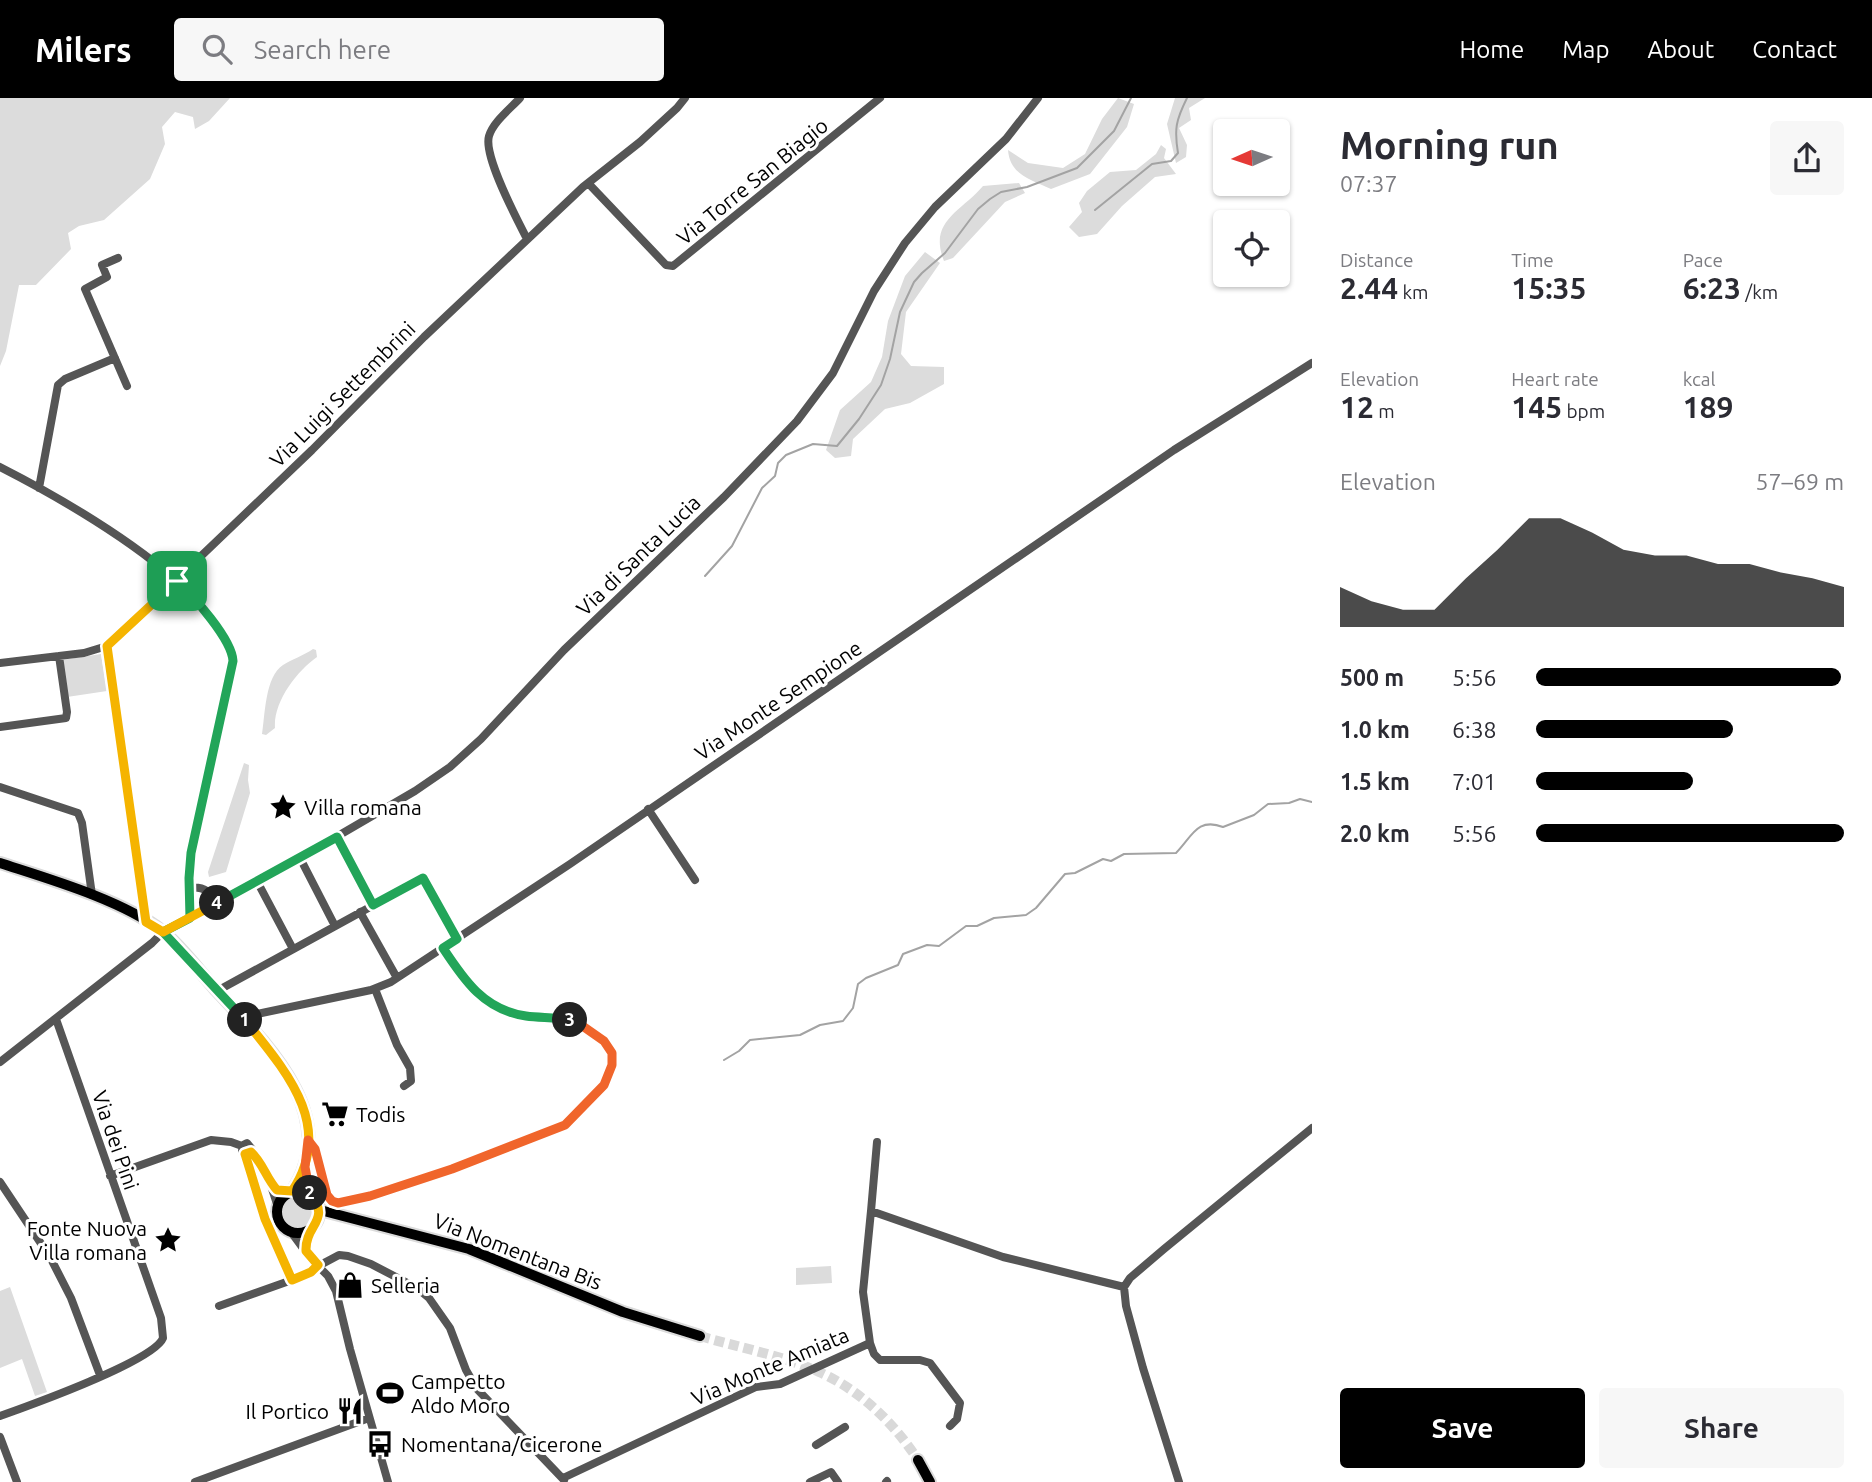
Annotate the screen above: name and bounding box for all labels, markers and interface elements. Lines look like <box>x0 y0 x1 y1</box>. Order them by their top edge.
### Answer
search box <box>174 18 664 81</box>
icon: search <box>198 30 236 68</box>
text: Milers <box>35 31 132 68</box>
text: Search here <box>254 35 391 64</box>
text: Home <box>1459 36 1524 63</box>
text: Map <box>1562 36 1609 63</box>
text: About <box>1647 36 1714 63</box>
text: Contact <box>1752 36 1837 63</box>
street label: Via Torre San Biagio <box>672 113 832 249</box>
north arrow <box>1213 119 1290 196</box>
map controls <box>1213 119 1290 287</box>
button: share <box>1770 121 1844 195</box>
text: Morning run <box>1340 124 1559 166</box>
text: 07:37 <box>1340 171 1398 196</box>
button: locate <box>1213 210 1290 287</box>
text: Distance <box>1340 249 1414 271</box>
text: Time <box>1511 249 1554 271</box>
text: Pace <box>1683 249 1723 271</box>
text: 2.44 <box>1340 271 1398 305</box>
text: 15:35 <box>1511 271 1586 305</box>
text: 6:23 <box>1683 271 1741 305</box>
text: km <box>1398 281 1428 303</box>
text: /km <box>1741 281 1778 303</box>
street label: Via Luigi Settembrini <box>264 316 420 472</box>
text: Elevation <box>1340 368 1419 390</box>
text: Heart rate <box>1511 368 1599 390</box>
text: kcal <box>1683 368 1715 390</box>
text: 12 <box>1340 390 1374 424</box>
text: 145 <box>1511 390 1562 424</box>
text: 189 <box>1683 390 1733 424</box>
text: m <box>1374 400 1395 422</box>
text: bpm <box>1562 400 1605 422</box>
text: Elevation <box>1340 469 1436 494</box>
text: 57–69 m <box>1756 469 1844 494</box>
street label: Via di Santa Lucia <box>571 490 705 620</box>
pin <box>147 551 207 611</box>
icon: arrive <box>158 562 196 600</box>
street label: Via Monte Sempione <box>690 635 866 765</box>
text: 500 m <box>1340 665 1404 690</box>
text: 5:56 <box>1452 665 1497 690</box>
text: 1.0 km <box>1340 717 1410 742</box>
text: 6:38 <box>1452 717 1497 742</box>
text: 1.5 km <box>1340 769 1410 794</box>
text: 7:01 <box>1452 769 1497 794</box>
place icon: Villa romana <box>268 792 298 822</box>
place label: Villa romana <box>304 795 422 819</box>
text: 2.0 km <box>1340 821 1410 846</box>
text: 5:56 <box>1452 821 1497 846</box>
pin: 4 <box>200 886 234 920</box>
text: 4 <box>211 891 222 913</box>
pin: 1 <box>228 1002 262 1038</box>
pin: 3 <box>552 1002 588 1038</box>
text: 1 <box>239 1008 250 1030</box>
text: 3 <box>564 1008 575 1030</box>
street label: Via dei Pini <box>88 1087 144 1193</box>
supermarket icon: Todis <box>320 1099 350 1129</box>
place label: Todis <box>356 1102 405 1126</box>
pin: 2 <box>292 1176 328 1210</box>
text: 2 <box>304 1181 315 1203</box>
street label: Via Nomentana Bis <box>431 1208 605 1294</box>
place label: Fonte Nuova Villa romana <box>27 1216 147 1264</box>
place icon: Fonte Nuova Villa romana <box>153 1225 183 1255</box>
shop icon: Selleria <box>335 1270 365 1300</box>
place label: Selleria <box>371 1273 440 1297</box>
street label: Via Monte Amiata <box>688 1322 852 1410</box>
place label: Campetto Aldo Moro <box>411 1369 510 1417</box>
sports icon: Campetto Aldo Moro <box>375 1378 405 1408</box>
button: Save <box>1340 1388 1585 1468</box>
button: Share <box>1599 1388 1844 1468</box>
restaurant icon: Il Portico <box>335 1396 365 1426</box>
place label: Il Portico <box>245 1399 329 1423</box>
bus stop icon: Nomentana/Cicerone <box>365 1429 395 1459</box>
place label: Nomentana/Cicerone <box>401 1432 602 1456</box>

